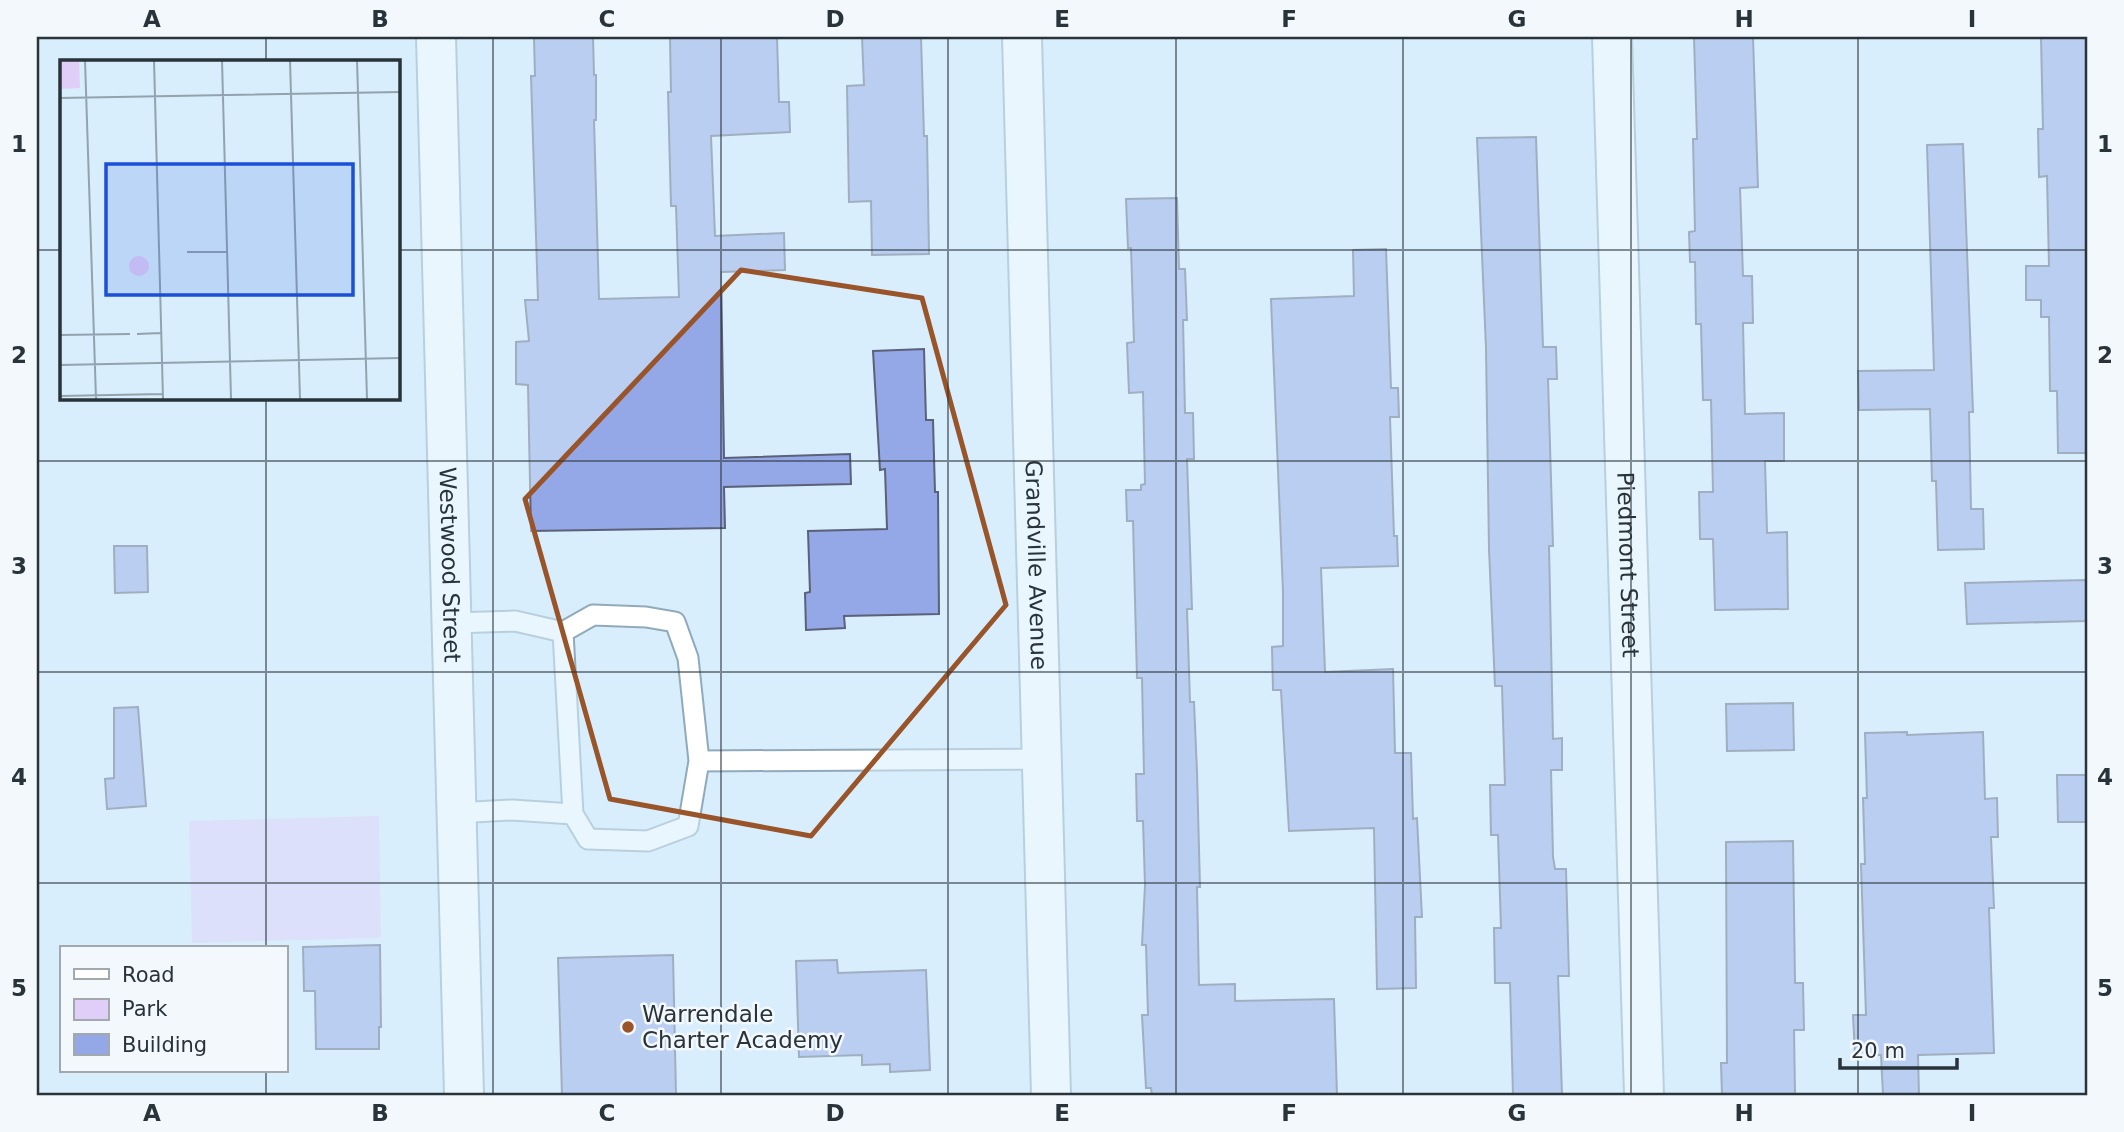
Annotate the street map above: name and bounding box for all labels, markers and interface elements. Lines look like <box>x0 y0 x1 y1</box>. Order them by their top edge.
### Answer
text: A <box>143 6 161 32</box>
text: B <box>371 6 389 32</box>
text: C <box>599 6 615 32</box>
text: D <box>825 6 845 32</box>
text: E <box>1054 6 1070 32</box>
text: F <box>1281 6 1297 32</box>
text: G <box>1508 6 1526 32</box>
text: H <box>1734 6 1754 32</box>
text: I <box>1968 6 1976 32</box>
inset map <box>60 60 399 399</box>
text: 1 <box>11 131 27 157</box>
text: 1 <box>2097 131 2113 157</box>
text: 2 <box>11 342 27 368</box>
text: 2 <box>2097 342 2113 368</box>
street label: Grandville Avenue <box>1021 459 1052 670</box>
street label: Westwood Street <box>434 467 466 663</box>
street label: Piedmont Street <box>1612 471 1644 658</box>
text: 3 <box>11 553 27 579</box>
text: 3 <box>2097 553 2113 579</box>
text: 4 <box>11 764 27 790</box>
text: 4 <box>2097 764 2113 790</box>
legend <box>60 946 287 1072</box>
text: Road <box>122 963 175 987</box>
text: 5 <box>11 975 27 1001</box>
text: 5 <box>2097 975 2113 1001</box>
text: Park <box>122 997 168 1021</box>
place label: Warrendale Charter Academy <box>642 1001 843 1053</box>
marker: Warrendale Charter Academy <box>620 1019 636 1035</box>
scale bar <box>1840 1027 1958 1071</box>
text: Building <box>122 1033 207 1057</box>
text: 20 m <box>1851 1039 1905 1063</box>
text: A <box>143 1100 161 1126</box>
text: B <box>371 1100 389 1126</box>
text: C <box>599 1100 615 1126</box>
text: D <box>825 1100 845 1126</box>
text: E <box>1054 1100 1070 1126</box>
text: F <box>1281 1100 1297 1126</box>
text: G <box>1508 1100 1526 1126</box>
text: H <box>1734 1100 1754 1126</box>
text: I <box>1968 1100 1976 1126</box>

